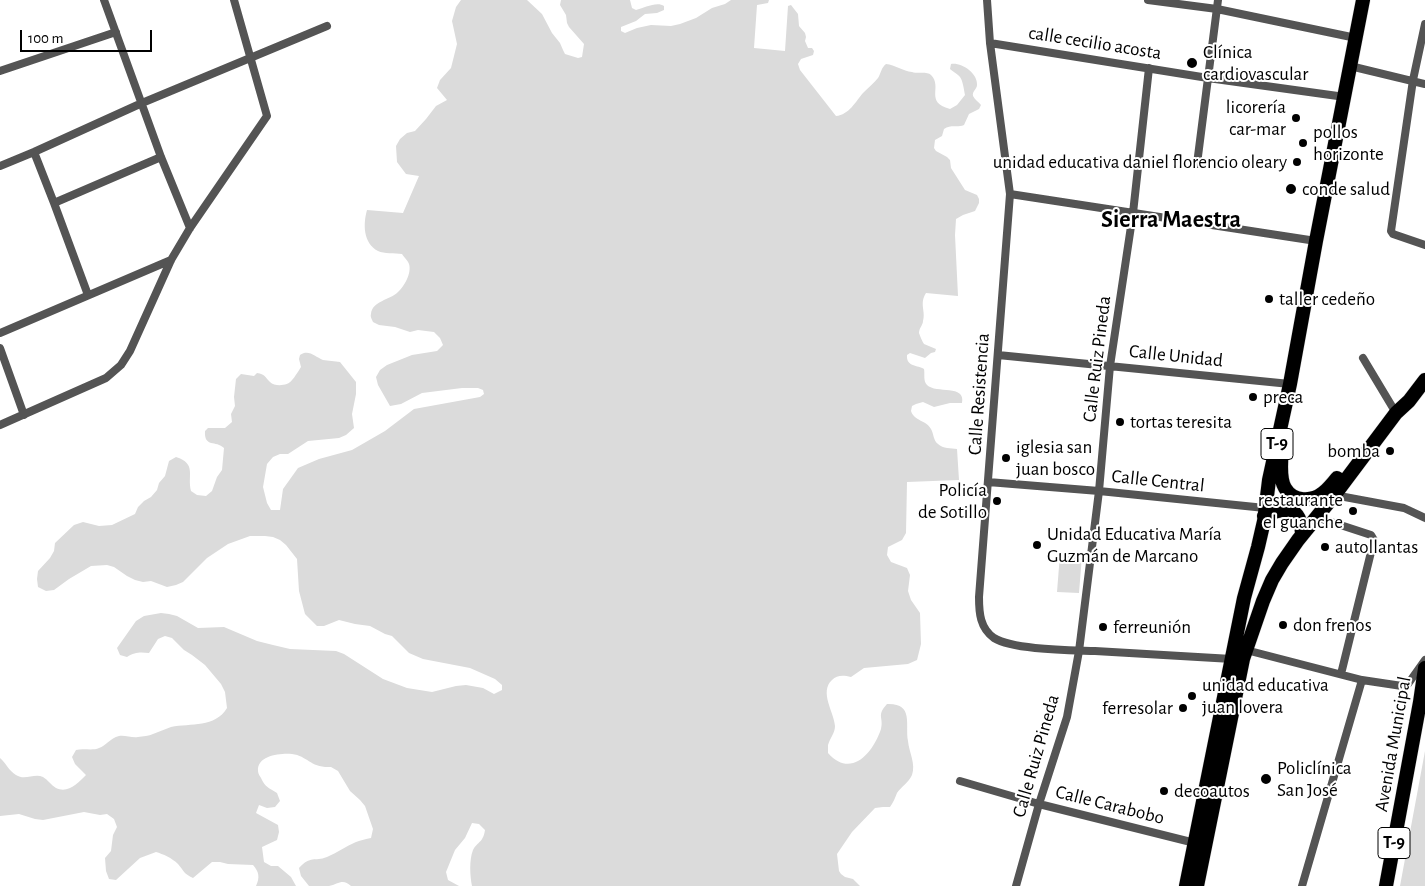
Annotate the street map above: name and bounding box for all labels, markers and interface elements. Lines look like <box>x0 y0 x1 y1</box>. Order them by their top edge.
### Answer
scale bar <box>22 20 155 52</box>
street label: calle cecilio acosta <box>1027 21 1163 65</box>
text: 100 m <box>28 31 63 46</box>
place label: Clínica cardiovascular <box>1203 41 1308 85</box>
marker: Clínica cardiovascular <box>1185 56 1199 70</box>
place label: licorería car-mar <box>1226 96 1286 140</box>
marker: licorería car-mar <box>1290 112 1302 124</box>
place label: pollos horizonte <box>1313 121 1384 165</box>
marker: pollos horizonte <box>1297 137 1309 149</box>
place label: unidad educativa daniel florencio oleary <box>993 151 1287 173</box>
marker: unidad educativa daniel florencio oleary <box>1291 156 1303 168</box>
place label: conde salud <box>1302 178 1390 200</box>
marker: conde salud <box>1284 182 1298 196</box>
district label: Sierra Maestra <box>1101 206 1241 234</box>
place label: taller cedeño <box>1279 288 1375 310</box>
marker: taller cedeño <box>1263 293 1275 305</box>
street label: Calle Ruiz Pineda <box>1078 295 1116 423</box>
street label: Calle Resistencia <box>963 332 995 456</box>
street label: Calle Unidad <box>1128 340 1224 372</box>
place label: preca <box>1263 386 1303 408</box>
marker: preca <box>1247 391 1259 403</box>
place label: tortas teresita <box>1130 411 1232 433</box>
marker: tortas teresita <box>1114 416 1126 428</box>
road number: T-9 <box>1261 428 1293 459</box>
place label: iglesia san juan bosco <box>1016 436 1095 480</box>
place label: bomba <box>1327 440 1380 462</box>
marker: bomba <box>1384 445 1396 457</box>
marker: iglesia san juan bosco <box>1000 452 1012 464</box>
street label: Calle Central <box>1110 465 1206 497</box>
place label: Policía de Sotillo <box>918 479 987 523</box>
place label: restaurante el guanche <box>1258 489 1343 533</box>
marker: Policía de Sotillo <box>991 495 1003 507</box>
marker: restaurante el guanche <box>1347 505 1359 517</box>
place label: Unidad Educativa María Guzmán de Marcano <box>1047 523 1222 567</box>
place label: autollantas <box>1335 536 1418 558</box>
marker: Unidad Educativa María Guzmán de Marcano <box>1031 539 1043 551</box>
marker: autollantas <box>1319 541 1331 553</box>
place label: don frenos <box>1293 614 1372 636</box>
place label: ferreunión <box>1113 616 1191 638</box>
marker: don frenos <box>1277 619 1289 631</box>
marker: ferreunión <box>1097 621 1109 633</box>
place label: unidad educativa juan lovera <box>1202 674 1329 718</box>
street label: Avenida Municipal <box>1370 675 1416 813</box>
marker: unidad educativa juan lovera <box>1186 690 1198 702</box>
street label: Calle Ruiz Pineda <box>1008 692 1064 820</box>
place label: ferresolar <box>1102 697 1173 719</box>
marker: ferresolar <box>1177 702 1189 714</box>
place label: Policlínica San José <box>1277 757 1352 801</box>
marker: Policlínica San José <box>1259 772 1273 786</box>
street label: Calle Carabobo <box>1053 780 1167 830</box>
place label: decoautos <box>1174 780 1250 802</box>
marker: decoautos <box>1158 785 1170 797</box>
road number: T-9 <box>1378 828 1410 858</box>

